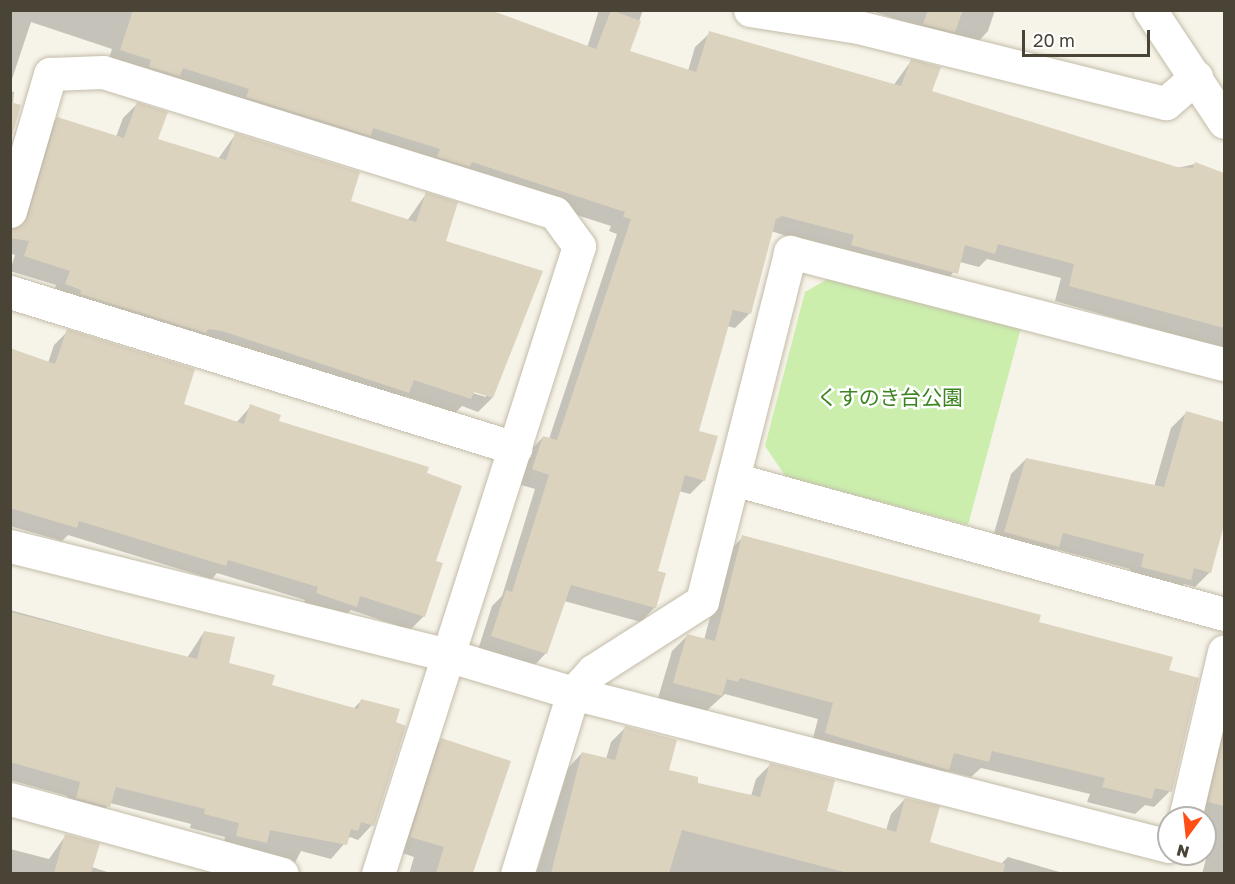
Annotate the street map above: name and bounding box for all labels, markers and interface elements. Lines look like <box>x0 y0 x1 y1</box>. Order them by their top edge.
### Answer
scale bar <box>1025 18 1152 56</box>
text: 20 m <box>1033 29 1075 51</box>
park label: くすのき台公園 <box>817 384 963 410</box>
north arrow <box>1157 806 1217 866</box>
text: N <box>1174 840 1191 863</box>

